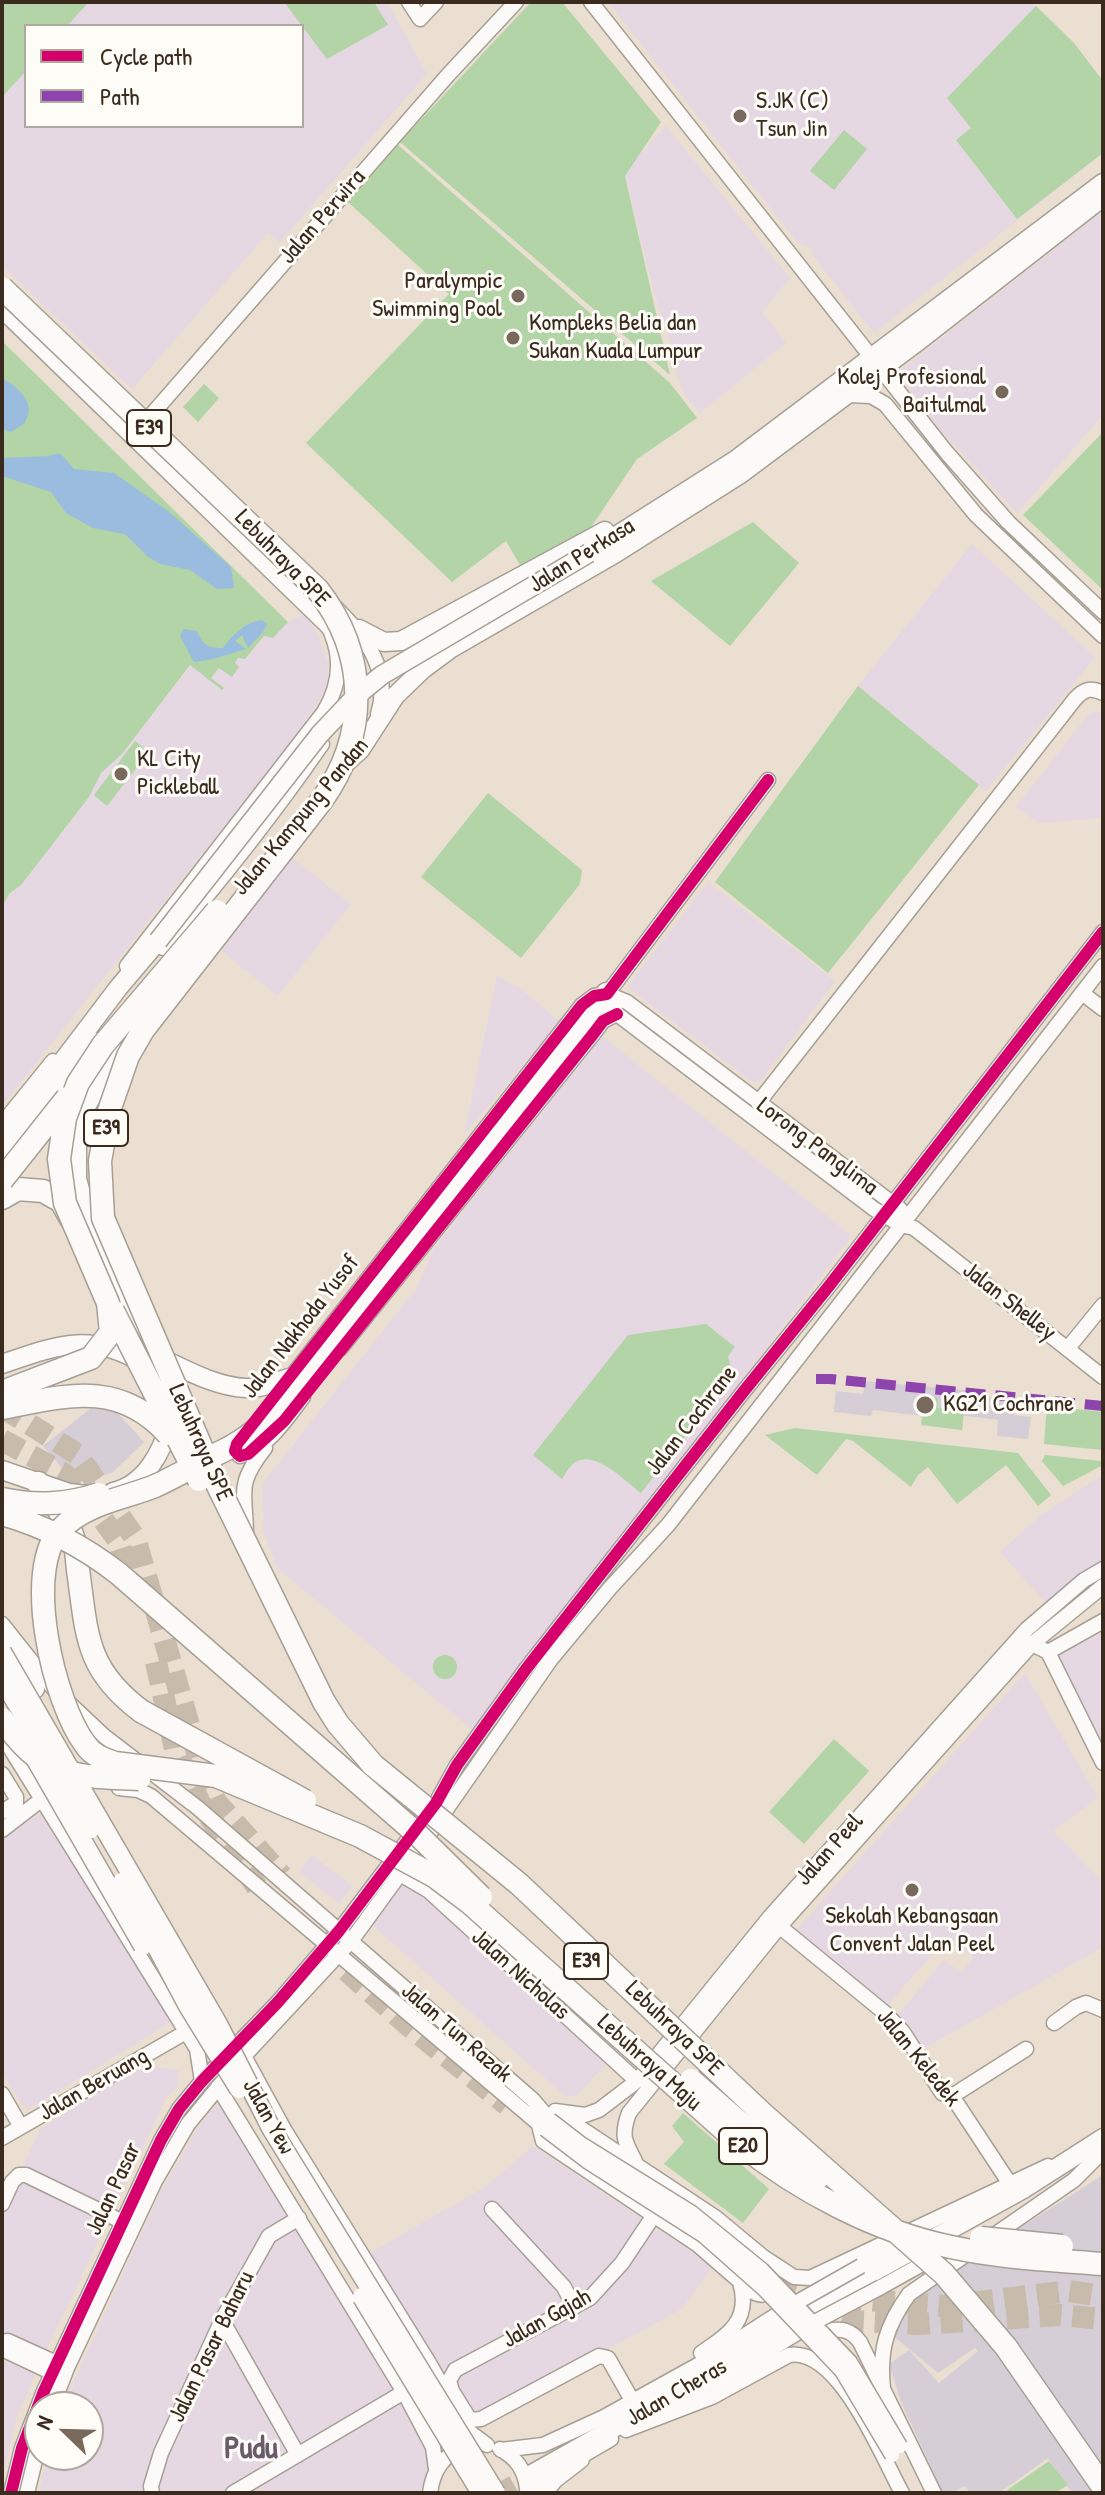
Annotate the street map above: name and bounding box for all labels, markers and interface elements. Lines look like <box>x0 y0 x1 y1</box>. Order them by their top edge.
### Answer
legend <box>24 24 304 128</box>
text: Cycle path <box>100 40 192 72</box>
text: Path <box>100 80 139 112</box>
place label: S.JK (C) Tsun Jin <box>756 88 829 144</box>
marker: S.JK (C) Tsun Jin <box>731 107 749 125</box>
street label: Jalan Perwira <box>274 164 372 270</box>
place label: Paralympic Swimming Pool <box>372 268 502 324</box>
marker: Paralympic Swimming Pool <box>509 287 527 305</box>
place label: Kompleks Belia dan Sukan Kuala Lumpur <box>529 310 702 366</box>
marker: Kompleks Belia dan Sukan Kuala Lumpur <box>504 329 522 347</box>
place label: Kolej Profesional Baitulmal <box>837 364 986 420</box>
marker: Kolej Profesional Baitulmal <box>993 383 1011 401</box>
road number: E39 <box>127 410 171 446</box>
street label: Lebuhraya SPE <box>228 504 336 614</box>
street label: Jalan Perkasa <box>524 512 640 600</box>
street label: Jalan Kampung Pandan <box>227 732 375 902</box>
place label: KL City Pickleball <box>137 746 219 802</box>
marker: KL City Pickleball <box>112 765 130 783</box>
street label: Lorong Panglima <box>751 1092 883 1202</box>
road number: E39 <box>84 1110 128 1146</box>
street label: Jalan Nakhoda Yusof <box>236 1249 366 1405</box>
street label: Jalan Shelley <box>956 1256 1062 1348</box>
street label: Jalan Cochrane <box>640 1360 744 1482</box>
street label: Lebuhraya SPE <box>161 1380 239 1506</box>
place label: KG21 Cochrane <box>943 1391 1074 1419</box>
marker: KG21 Cochrane <box>914 1394 936 1416</box>
street label: Jalan Peel <box>790 1808 870 1892</box>
marker: Sekolah Kebangsaan Convent Jalan Peel <box>903 1881 921 1899</box>
place label: Sekolah Kebangsaan Convent Jalan Peel <box>825 1903 999 1959</box>
street label: Jalan Nicholas <box>465 1923 575 2027</box>
road number: E39 <box>564 1943 608 1979</box>
street label: Lebuhraya SPE <box>619 1975 729 2083</box>
street label: Jalan Tun Razak <box>395 1977 517 2089</box>
street label: Jalan Keledek <box>870 2003 966 2113</box>
street label: Lebuhraya Maju <box>591 2009 707 2117</box>
street label: Jalan Beruang <box>34 2042 154 2128</box>
street label: Jalan Yew <box>236 2074 300 2160</box>
road number: E20 <box>719 2128 767 2164</box>
street label: Jalan Pasar <box>80 2138 148 2240</box>
street label: Jalan Pasar Baharu <box>163 2267 261 2427</box>
street label: Jalan Gajah <box>498 2283 596 2355</box>
street label: Jalan Cheras <box>622 2353 732 2433</box>
north arrow <box>24 2391 104 2471</box>
text: N <box>28 2411 60 2434</box>
district label: Pudu <box>224 2430 278 2468</box>

